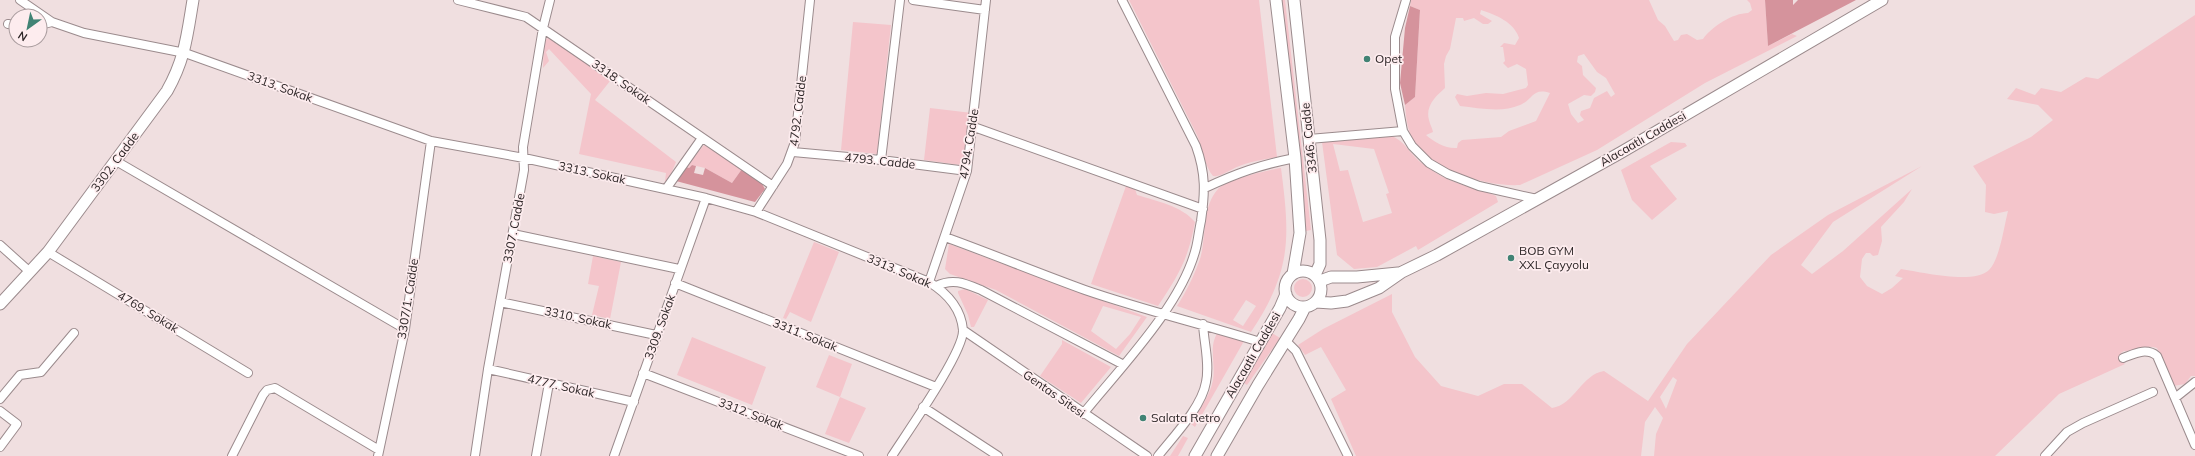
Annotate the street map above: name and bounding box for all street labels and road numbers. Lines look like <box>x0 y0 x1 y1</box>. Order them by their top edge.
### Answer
street label: 3318. Sokak <box>589 56 654 108</box>
street label: 3313. Sokak <box>245 68 316 106</box>
street label: 4792. Cadde <box>786 75 809 147</box>
street label: 3346. Cadde <box>1297 102 1320 174</box>
street label: 4794. Cadde <box>956 108 981 180</box>
street label: Alacaatlı Caddesi <box>1597 108 1689 169</box>
street label: 3302. Cadde <box>87 129 142 194</box>
street label: 4793. Cadde <box>844 149 916 172</box>
street label: 3313. Sokak <box>557 158 628 187</box>
street label: 3307. Cadde <box>499 192 528 264</box>
street label: 3313. Sokak <box>865 250 934 291</box>
street label: 3307/1. Cadde <box>394 258 421 340</box>
street label: 4769. Sokak <box>115 288 182 336</box>
street label: 3309. Sokak <box>641 291 679 362</box>
street label: 3310. Sokak <box>543 303 614 332</box>
street label: Alacaatlı Caddesi <box>1222 309 1283 401</box>
street label: 3311. Sokak <box>771 315 841 355</box>
street label: Gentas Sitesi <box>1020 367 1088 421</box>
street label: 4777. Sokak <box>526 371 597 401</box>
street label: 3312. Sokak <box>717 394 787 433</box>

